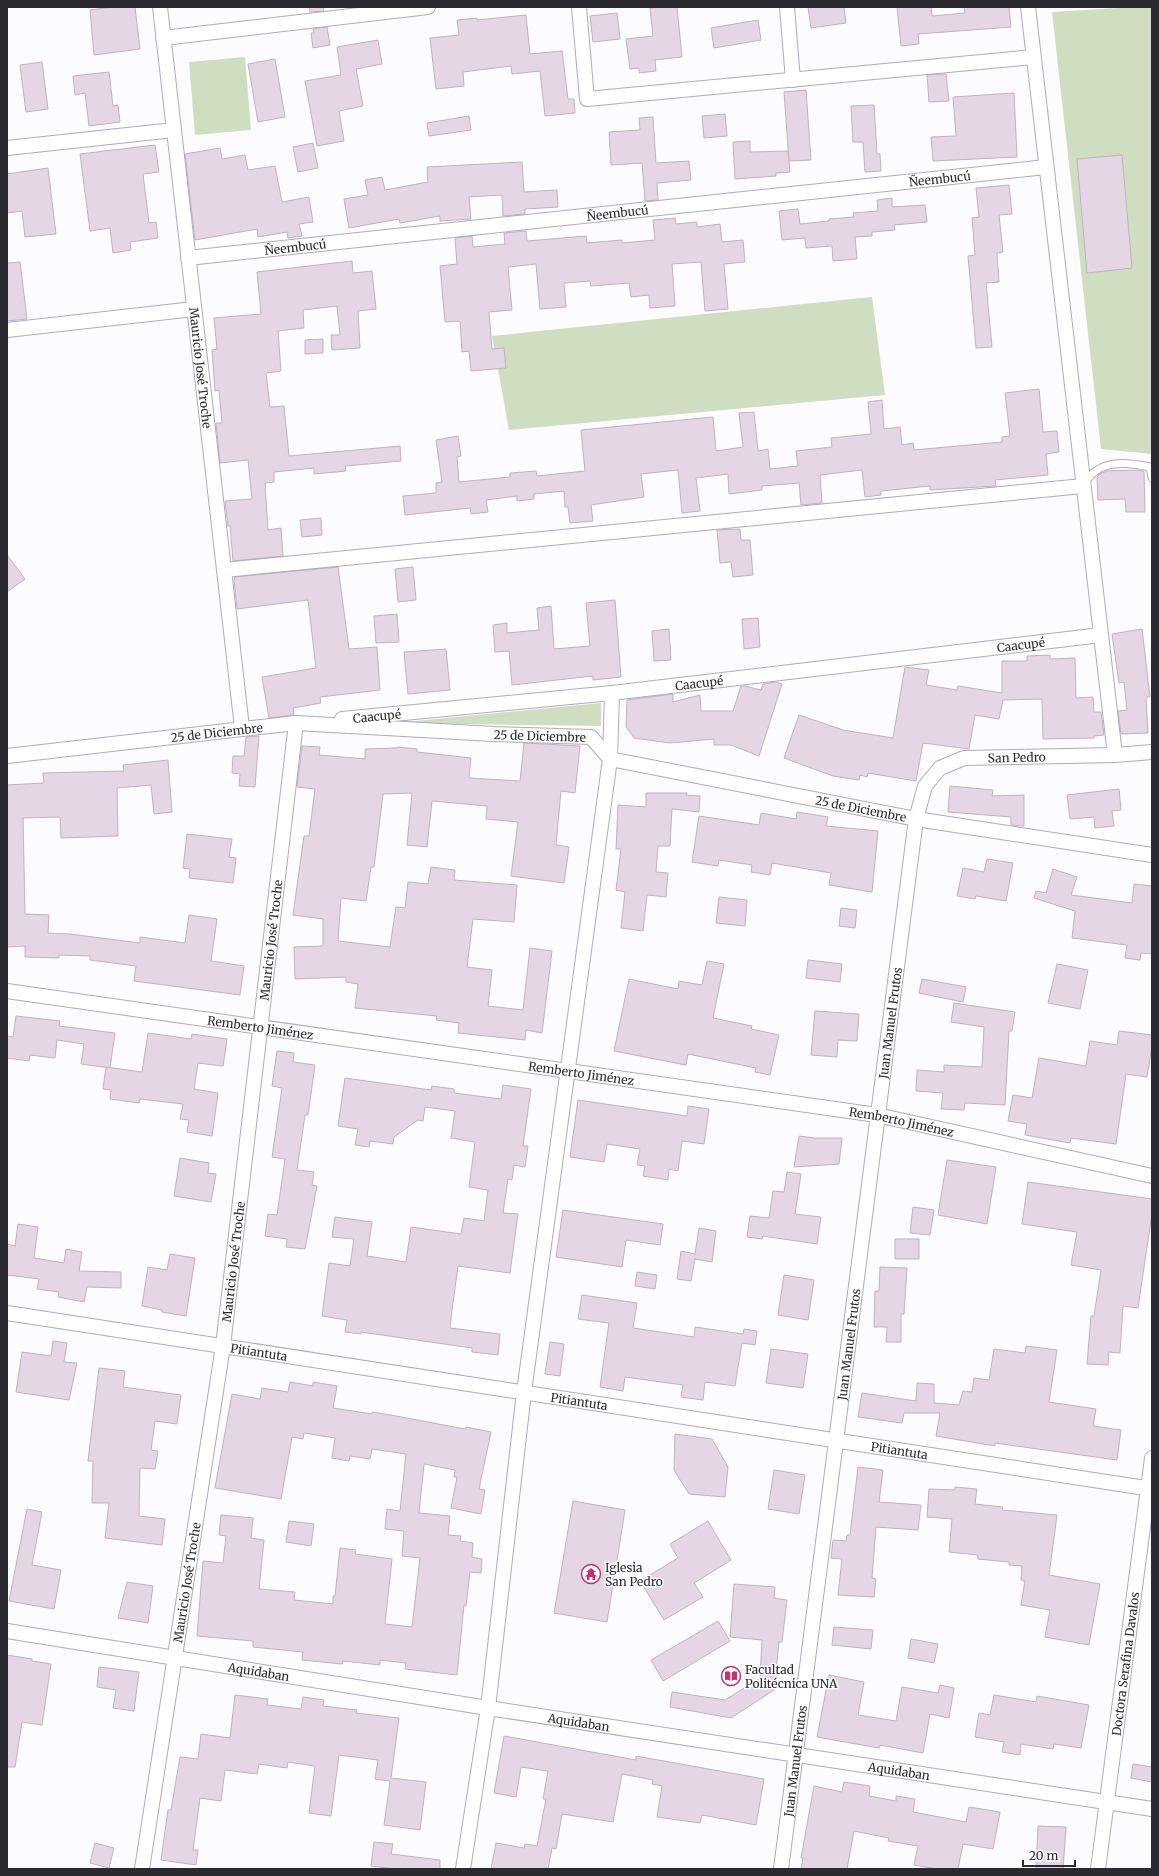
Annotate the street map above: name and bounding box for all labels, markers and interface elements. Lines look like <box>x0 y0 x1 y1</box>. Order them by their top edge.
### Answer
street label: Ñeembucú <box>908 167 972 189</box>
street label: Ñeembucú <box>586 202 650 223</box>
street label: Ñeembucú <box>264 236 327 257</box>
street label: Mauricio José Troche <box>187 306 215 429</box>
street label: Caacupé <box>996 634 1046 655</box>
street label: Caacupé <box>674 672 724 693</box>
street label: Caacupé <box>352 706 402 725</box>
street label: 25 de Diciembre <box>170 719 263 745</box>
street label: 25 de Diciembre <box>493 726 586 744</box>
street label: San Pedro <box>988 749 1046 765</box>
street label: 25 de Diciembre <box>814 792 908 824</box>
street label: Mauricio José Troche <box>256 879 285 1001</box>
street label: Juan Manuel Frutos <box>875 966 904 1081</box>
street label: Remberto Jiménez <box>207 1012 315 1042</box>
street label: Remberto Jiménez <box>527 1058 636 1088</box>
street label: Remberto Jiménez <box>848 1104 956 1139</box>
street label: Mauricio José Troche <box>218 1201 247 1323</box>
street label: Juan Manuel Frutos <box>834 1288 863 1402</box>
street label: Pitiantuta <box>229 1340 289 1364</box>
street label: Pitiantuta <box>550 1389 609 1413</box>
street label: Pitiantuta <box>870 1438 930 1462</box>
street label: Mauricio José Troche <box>170 1521 203 1644</box>
place label: Iglesia San Pedro <box>605 1560 663 1589</box>
temple icon: Iglesia San Pedro <box>580 1563 602 1585</box>
street label: Doctora Serafina Davalos <box>1108 1591 1142 1737</box>
street label: Aquidaban <box>226 1659 291 1684</box>
place label: Facultad Politécnica UNA <box>745 1662 838 1691</box>
library icon: Facultad Politécnica UNA <box>720 1665 742 1687</box>
street label: Juan Manuel Frutos <box>780 1704 810 1819</box>
street label: Aquidaban <box>546 1710 611 1734</box>
street label: Aquidaban <box>866 1758 931 1783</box>
scale bar <box>1023 1842 1075 1868</box>
text: 20 m <box>1029 1848 1058 1863</box>

